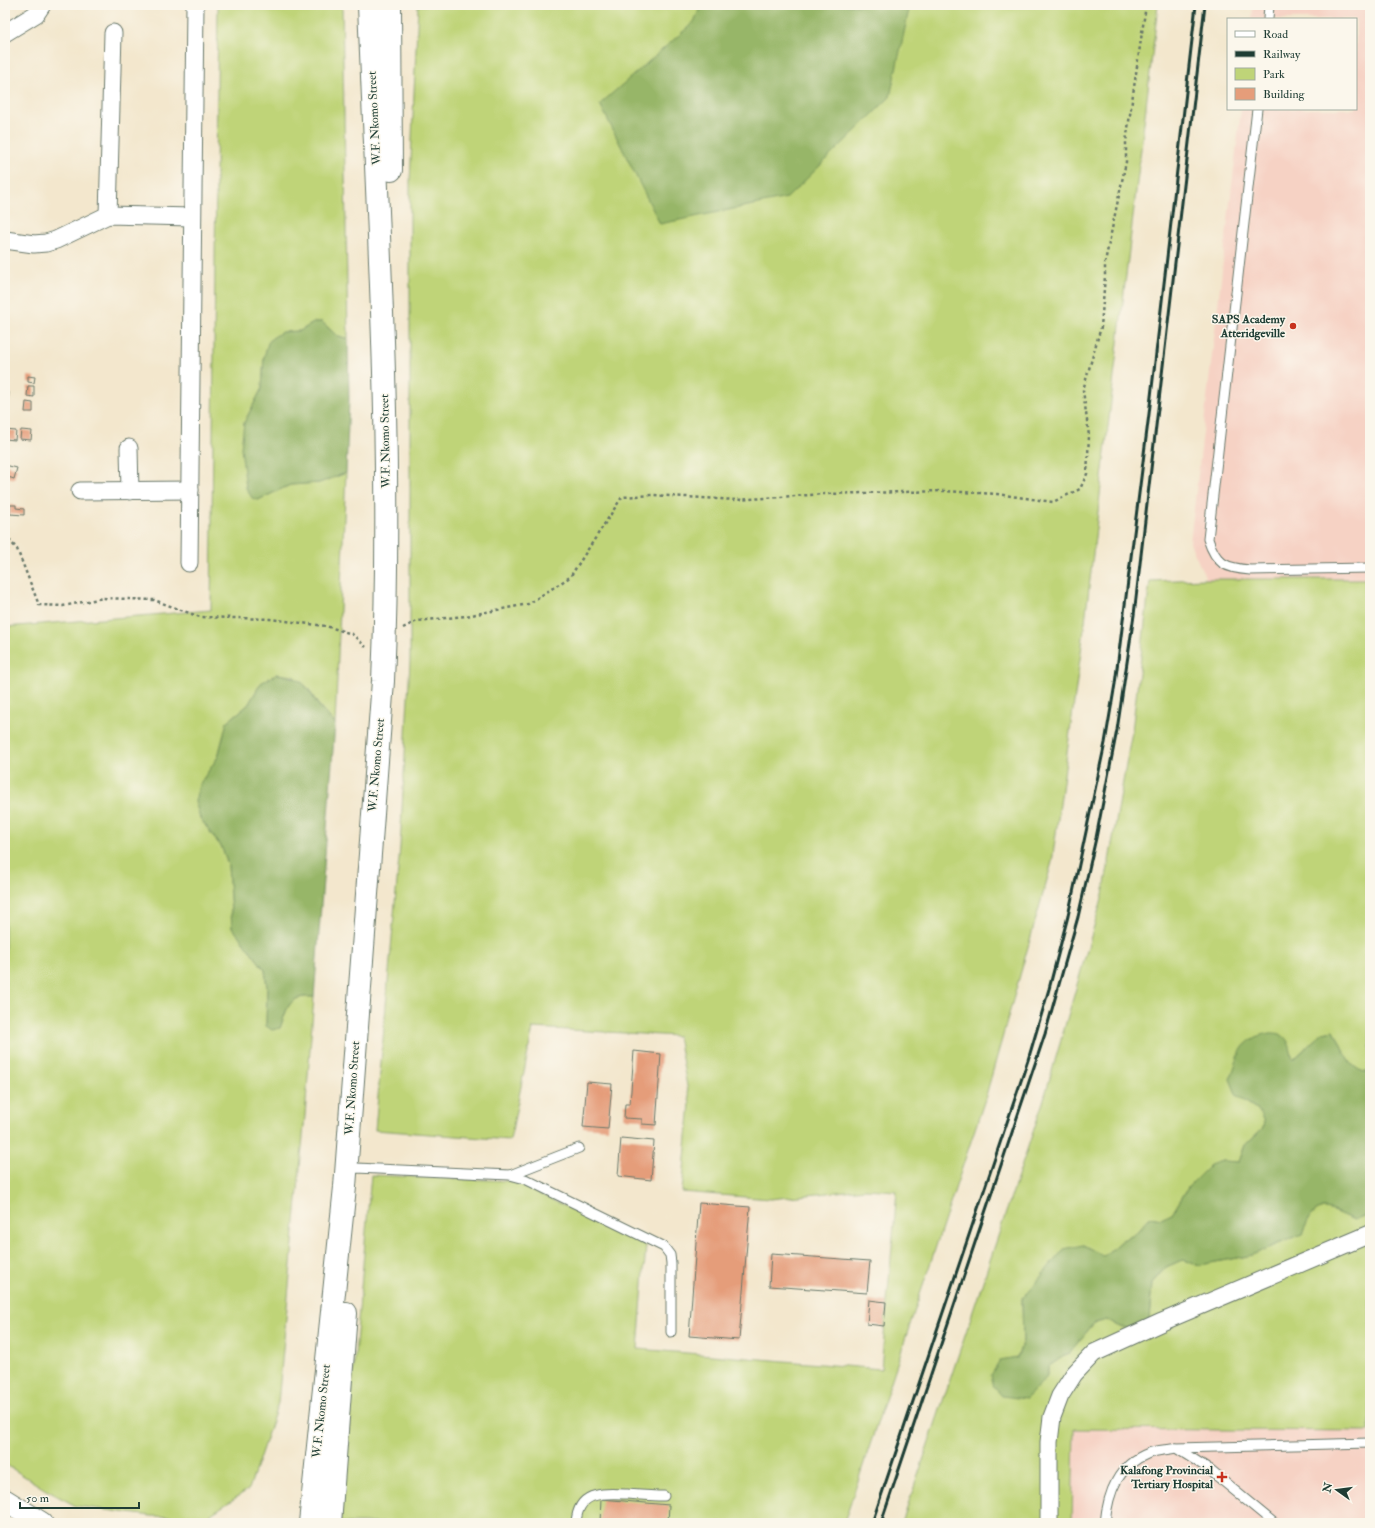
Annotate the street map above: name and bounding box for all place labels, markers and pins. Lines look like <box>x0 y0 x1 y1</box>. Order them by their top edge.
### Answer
place label: SAPS Academy Atteridgeville <box>1212 312 1286 341</box>
marker: SAPS Academy Atteridgeville <box>1288 321 1298 331</box>
place label: Kalafong Provincial Tertiary Hospital <box>1120 1463 1214 1492</box>
marker: Kalafong Provincial Tertiary Hospital <box>1216 1471 1228 1483</box>

